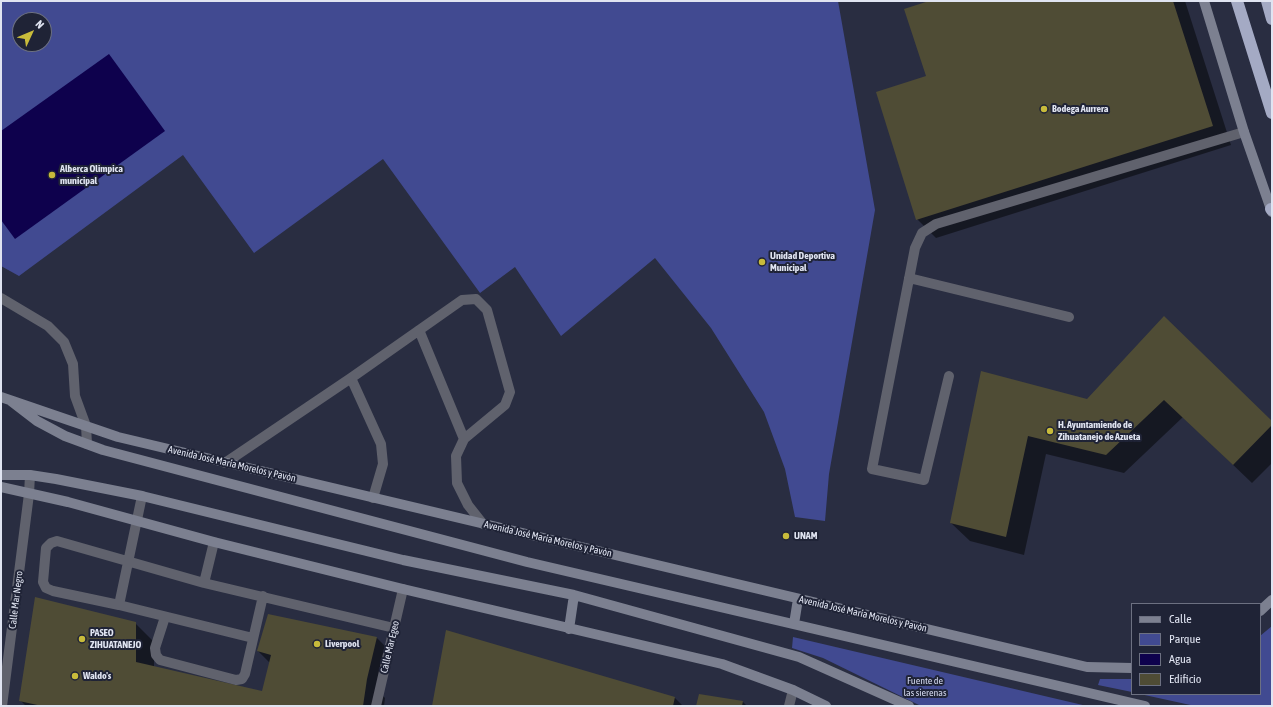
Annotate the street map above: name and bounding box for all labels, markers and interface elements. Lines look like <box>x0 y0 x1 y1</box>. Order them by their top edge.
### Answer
north arrow <box>12 12 52 52</box>
text: N <box>33 18 46 31</box>
place label: Bodega Aurrera <box>1052 103 1108 115</box>
marker: Bodega Aurrera <box>1039 104 1049 114</box>
place label: Alberca Olimpica municipal <box>60 163 123 186</box>
marker: Alberca Olimpica municipal <box>47 170 57 180</box>
place label: Unidad Deportiva Municipal <box>770 250 835 274</box>
marker: Unidad Deportiva Municipal <box>757 257 767 267</box>
place label: H. Ayuntamiendo de Zihuatanejo de Azueta <box>1058 419 1140 442</box>
marker: H. Ayuntamiendo de Zihuatanejo de Azueta <box>1045 426 1055 436</box>
street label: Avenida José María Morelos y Pavón <box>167 443 297 485</box>
street label: Avenida José María Morelos y Pavón <box>483 518 613 560</box>
place label: UNAM <box>794 530 817 542</box>
marker: UNAM <box>781 531 791 541</box>
street label: Calle Mar Negro <box>6 570 26 630</box>
street label: Avenida José María Morelos y Pavón <box>798 593 928 635</box>
legend <box>1131 603 1261 695</box>
text: Calle <box>1169 612 1192 626</box>
street label: Calle Mar Egeo <box>378 620 402 674</box>
place label: PASEO ZIHUATANEJO <box>90 627 141 650</box>
text: Parque <box>1169 632 1201 646</box>
marker: PASEO ZIHUATANEJO <box>77 634 87 644</box>
place label: Liverpool <box>325 638 359 650</box>
marker: Liverpool <box>312 639 322 649</box>
text: Agua <box>1169 652 1191 666</box>
place label: Waldo's <box>83 670 111 682</box>
marker: Waldo's <box>70 671 80 681</box>
text: Edificio <box>1169 672 1201 686</box>
park label: Fuente de las sierenas <box>903 675 947 698</box>

